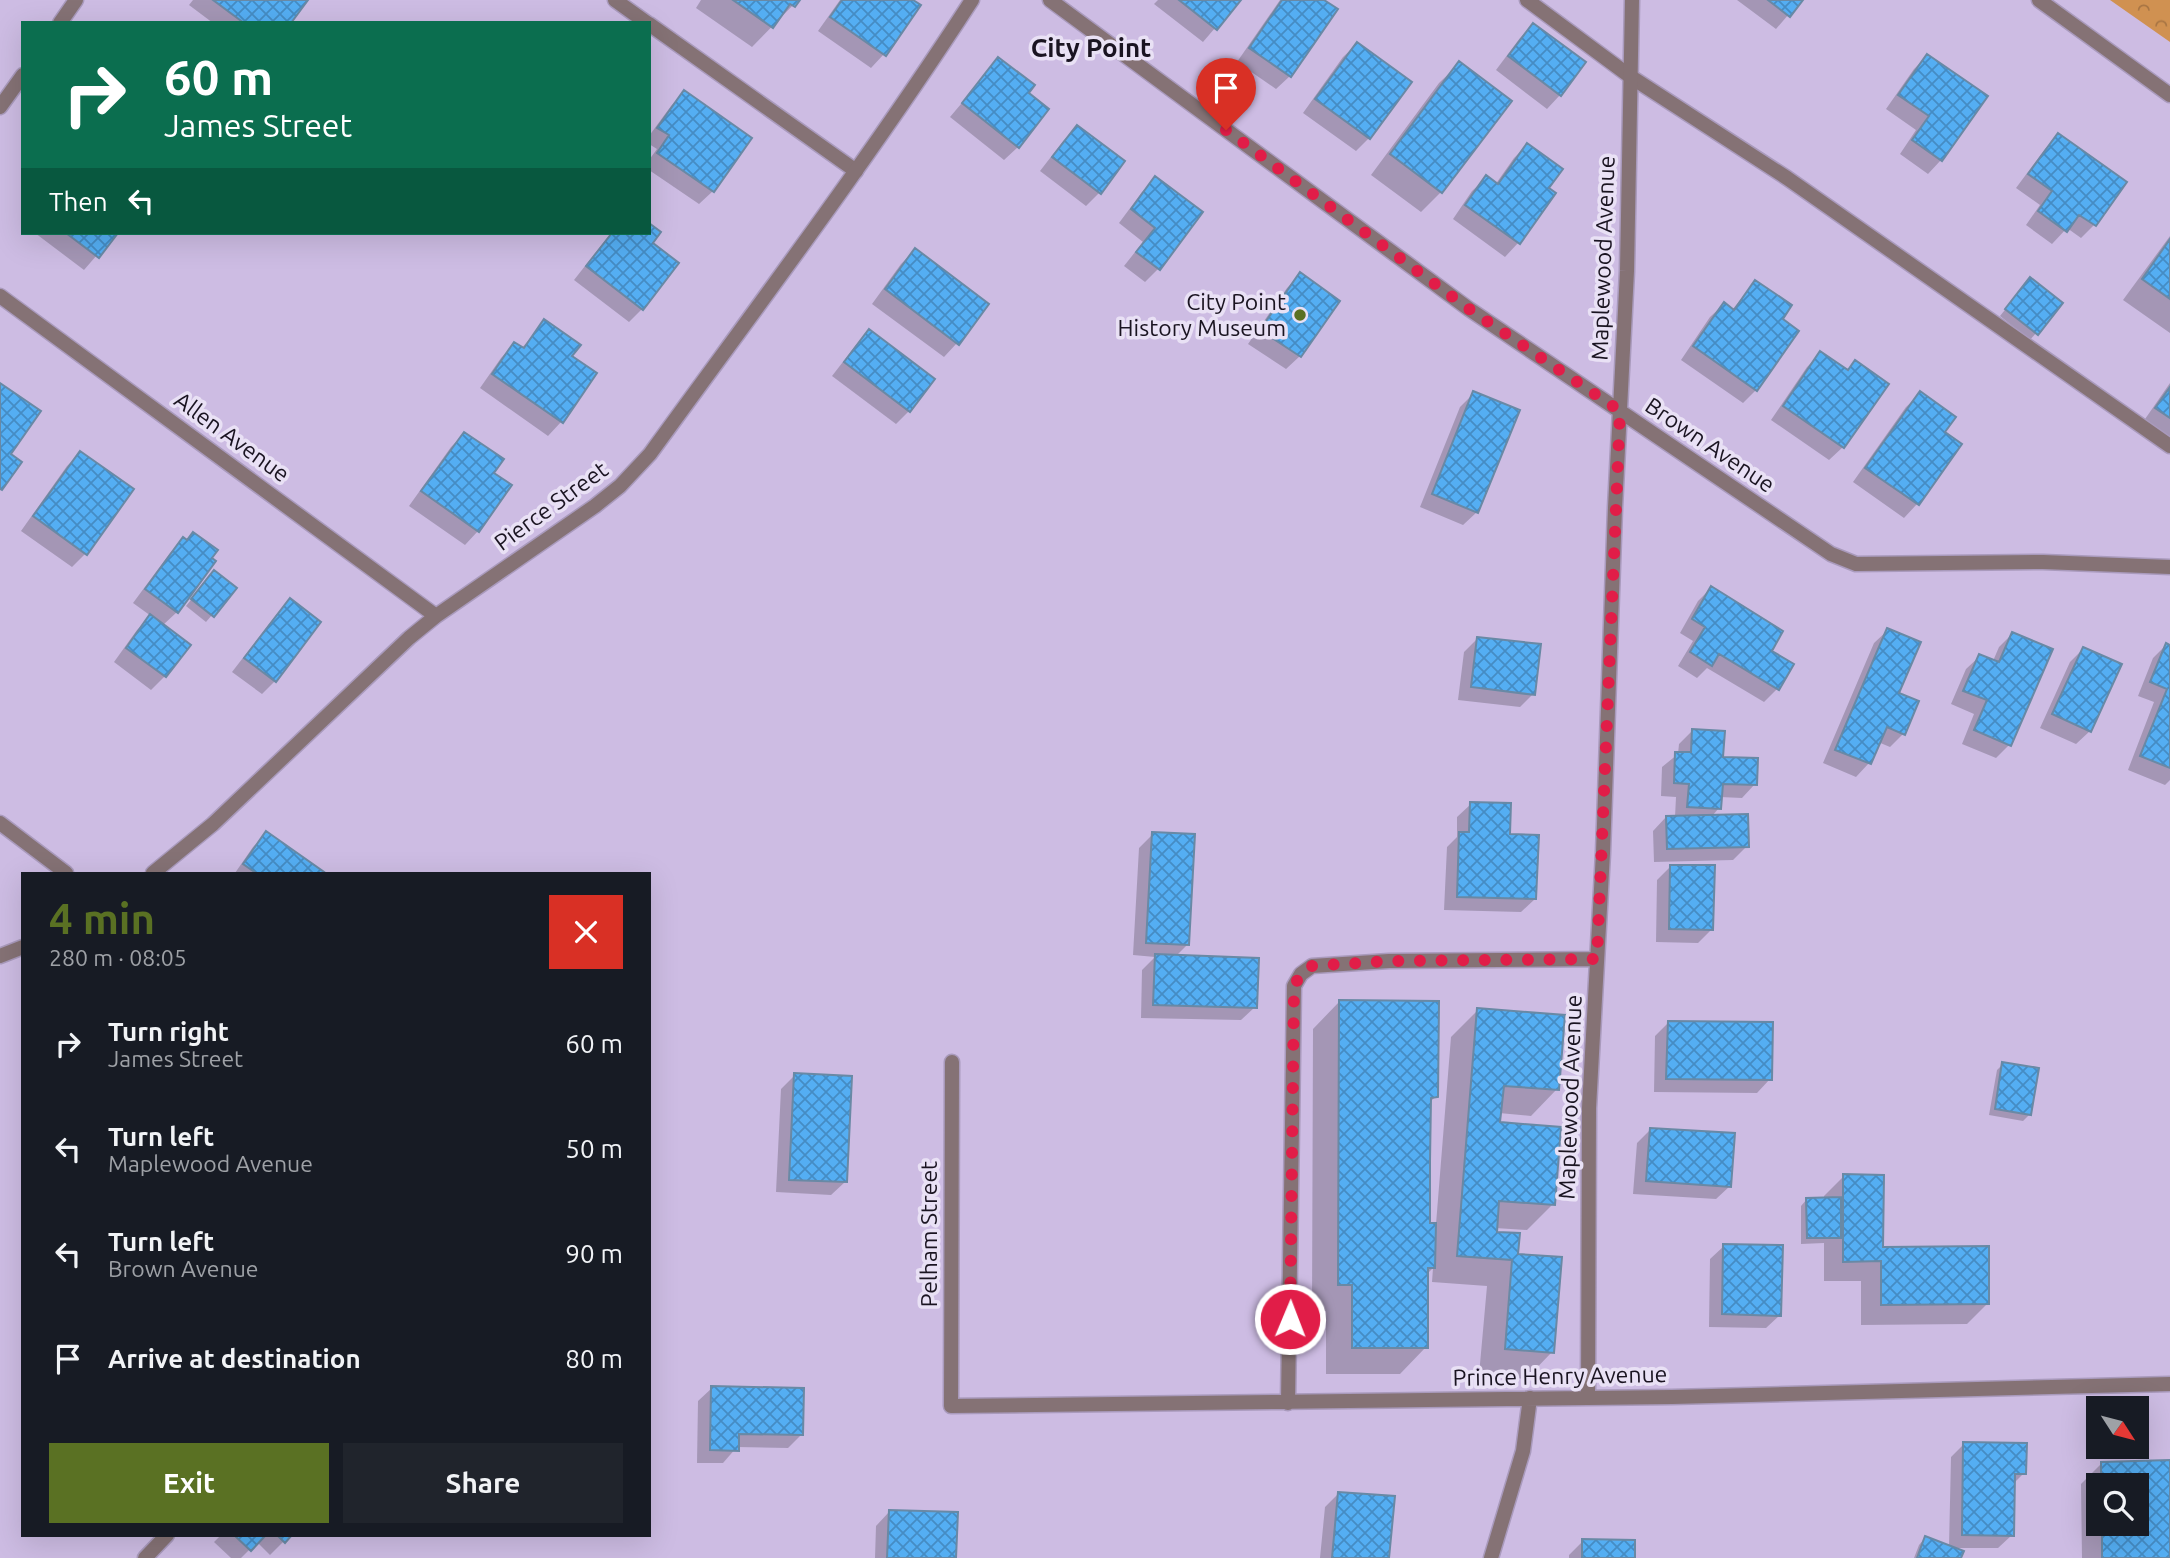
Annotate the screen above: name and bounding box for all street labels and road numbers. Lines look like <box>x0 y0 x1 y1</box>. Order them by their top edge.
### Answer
street label: Maplewood Avenue <box>1586 155 1619 361</box>
street label: Allen Avenue <box>170 387 294 487</box>
street label: Brown Avenue <box>1641 392 1780 497</box>
street label: Pierce Street <box>489 456 612 555</box>
street label: Maplewood Avenue <box>1553 994 1586 1200</box>
street label: Pelham Street <box>916 1161 941 1307</box>
street label: Prince Henry Avenue <box>1452 1361 1668 1390</box>

